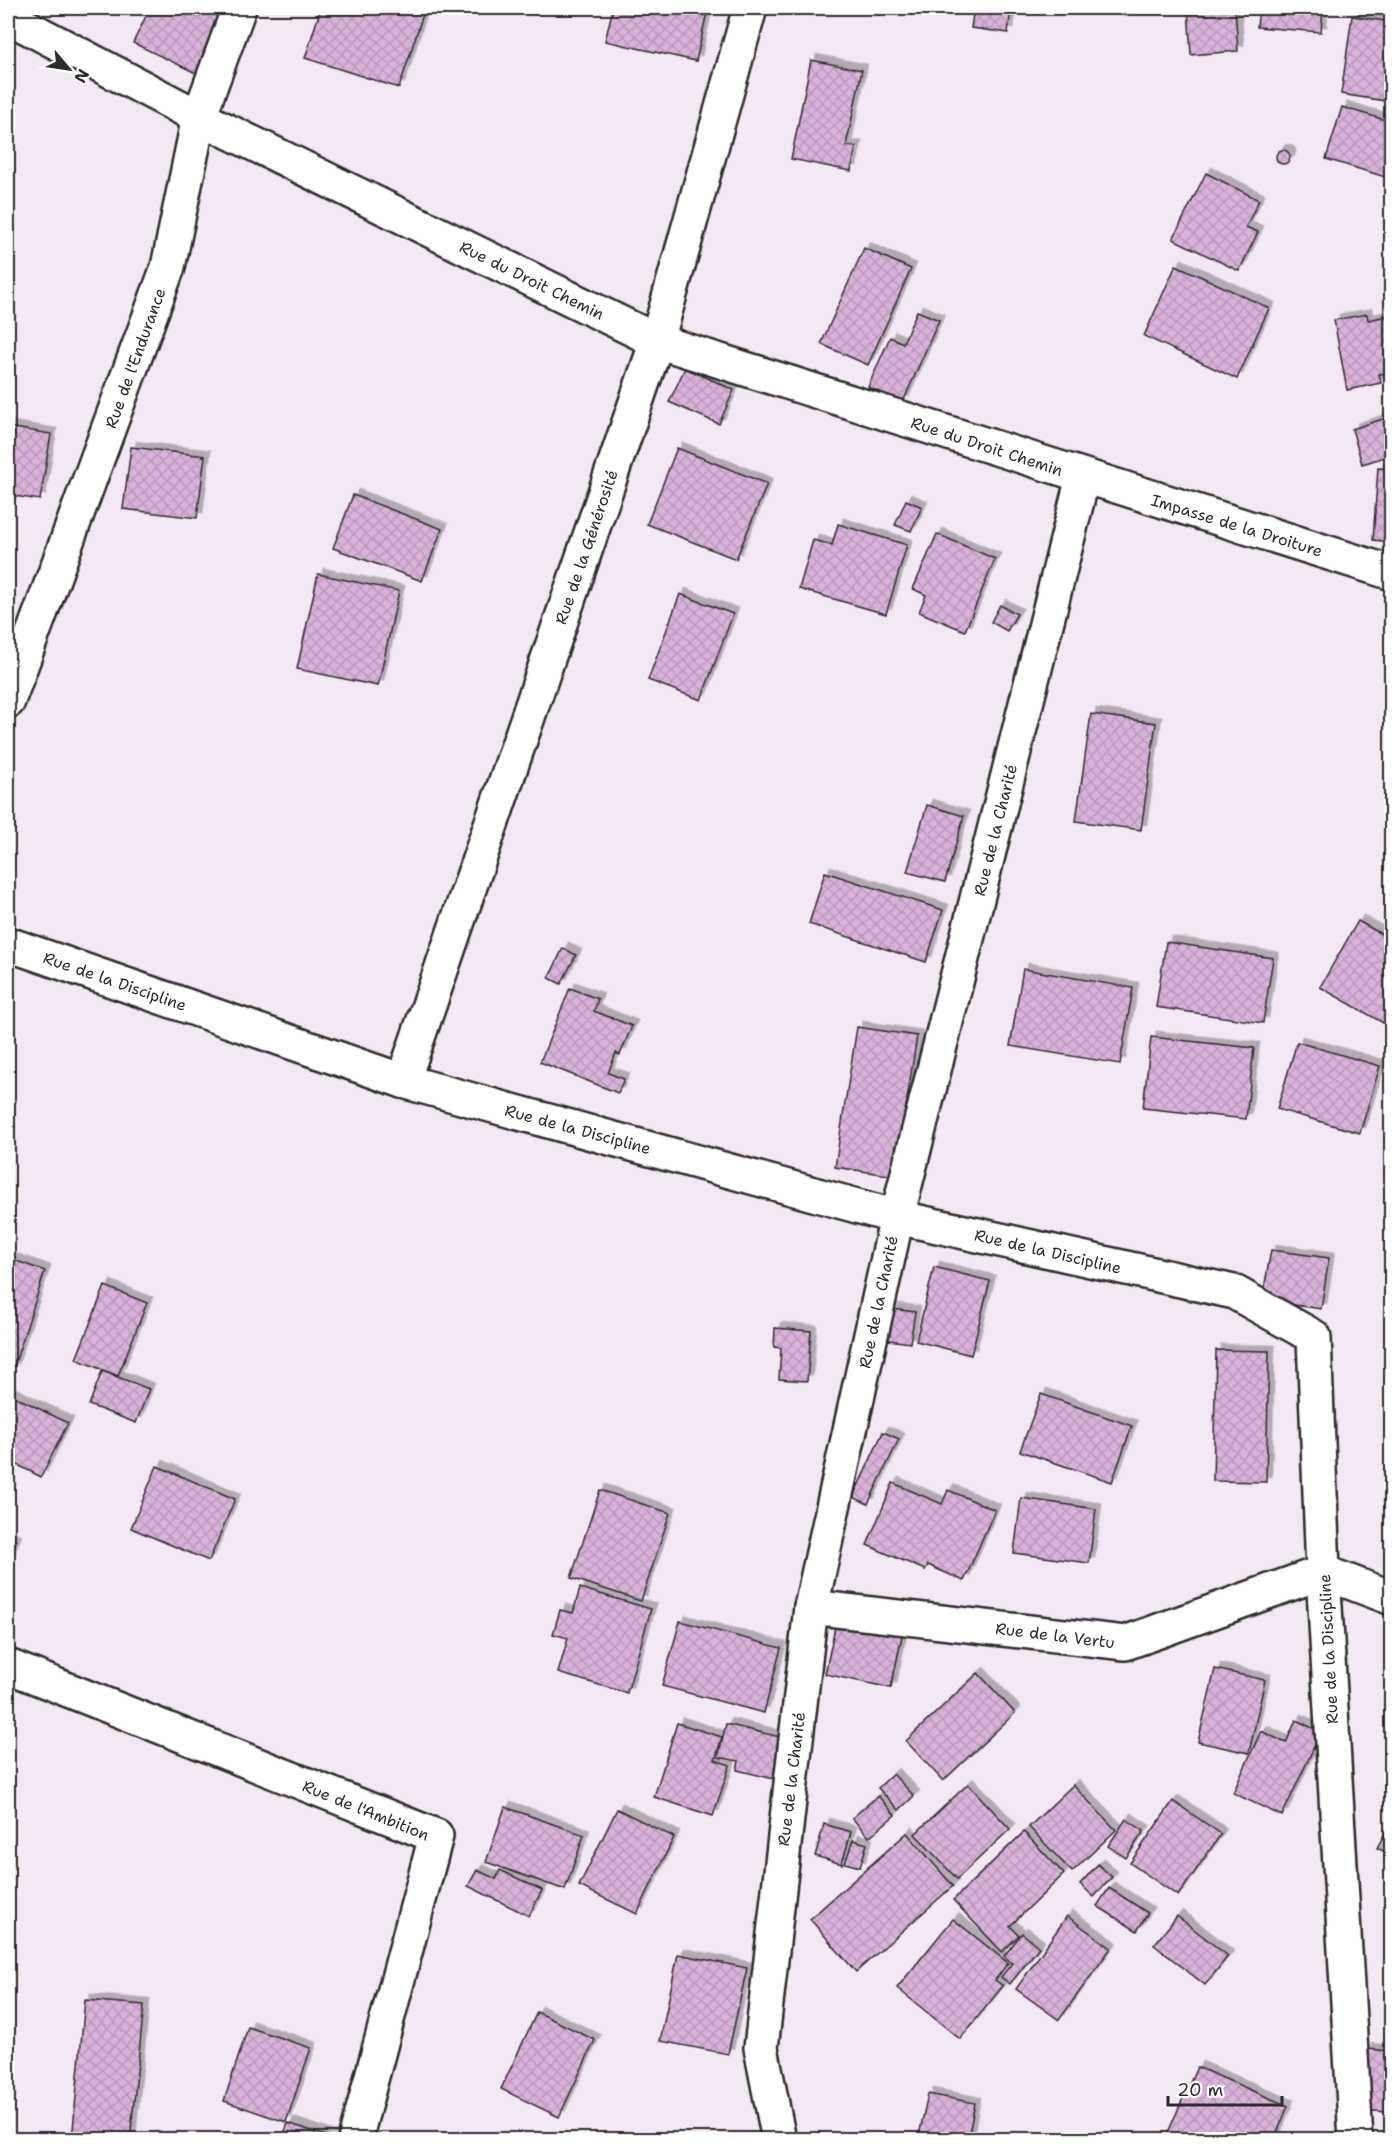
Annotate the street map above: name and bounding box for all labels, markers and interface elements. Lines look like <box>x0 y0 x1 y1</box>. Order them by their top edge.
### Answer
north arrow <box>39 39 99 99</box>
text: N <box>69 65 94 87</box>
street label: Rue du Droit Chemin <box>456 236 608 325</box>
street label: Rue de l'Endurance <box>100 285 171 431</box>
street label: Rue du Droit Chemin <box>908 412 1066 481</box>
street label: Rue de la Générosité <box>550 467 623 627</box>
street label: Impasse de la Droiture <box>1149 489 1325 562</box>
street label: Rue de la Charité <box>969 762 1022 898</box>
street label: Rue de la Discipline <box>40 947 189 1016</box>
street label: Rue de la Discipline <box>503 1100 653 1159</box>
street label: Rue de la Discipline <box>972 1224 1123 1279</box>
street label: Rue de la Charité <box>854 1234 903 1370</box>
street label: Rue de la Discipline <box>1314 1573 1343 1725</box>
street label: Rue de la Vertu <box>994 1618 1116 1653</box>
street label: Rue de la Charité <box>773 1711 810 1847</box>
street label: Rue de l'Ambition <box>299 1775 432 1846</box>
scale bar <box>1168 2069 1282 2107</box>
text: 20 m <box>1177 2078 1223 2102</box>

